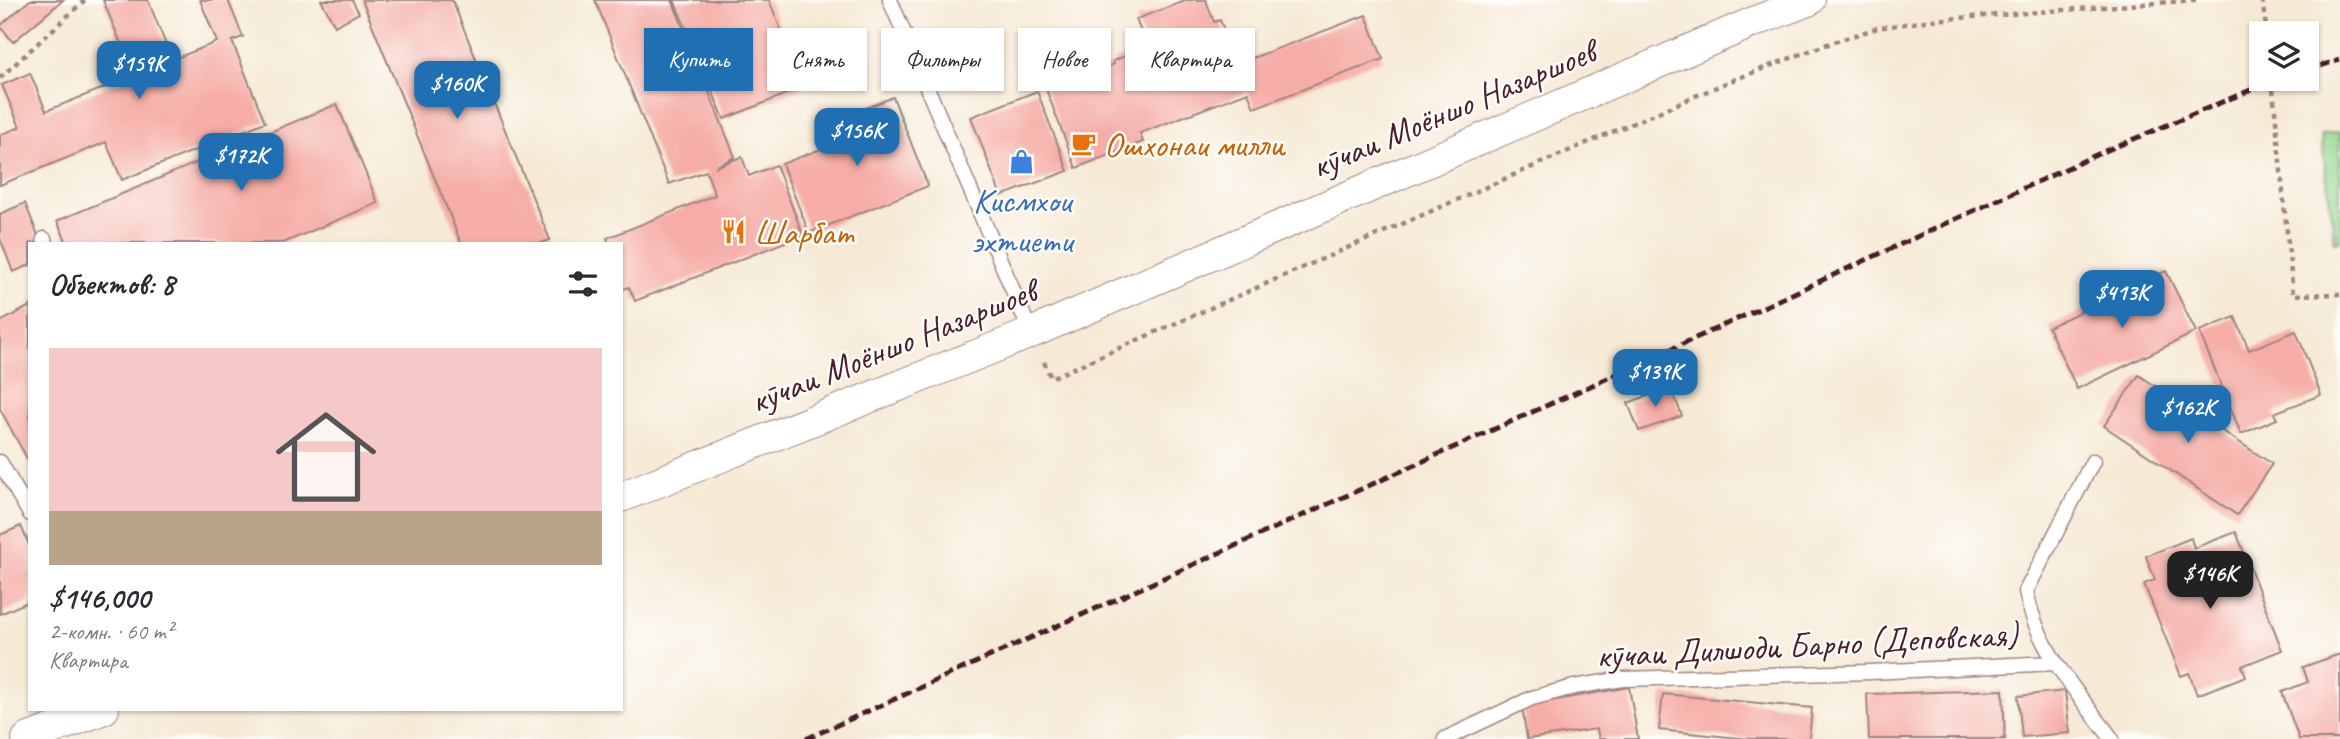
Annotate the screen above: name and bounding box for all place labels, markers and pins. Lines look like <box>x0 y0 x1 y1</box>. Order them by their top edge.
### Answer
pin: $159K <box>90 42 188 101</box>
pin: $160K <box>408 61 506 121</box>
pin: $156K <box>808 108 906 168</box>
place label: Ошхонаи милли <box>1104 122 1287 167</box>
cafe icon: Ошхонаи милли <box>1070 130 1098 158</box>
pin: $172K <box>192 134 290 193</box>
shop icon: Кисмхои эхтиети <box>1008 148 1036 176</box>
place label: Кисмхои эхтиети <box>972 178 1076 263</box>
place label: Шарбат <box>754 210 855 255</box>
restaurant icon: Шарбат <box>720 218 748 246</box>
pin: $413K <box>2073 270 2171 330</box>
pin: $139K <box>1606 350 1704 409</box>
pin: $162K <box>2139 386 2237 445</box>
pin: $146K <box>2161 552 2259 611</box>

